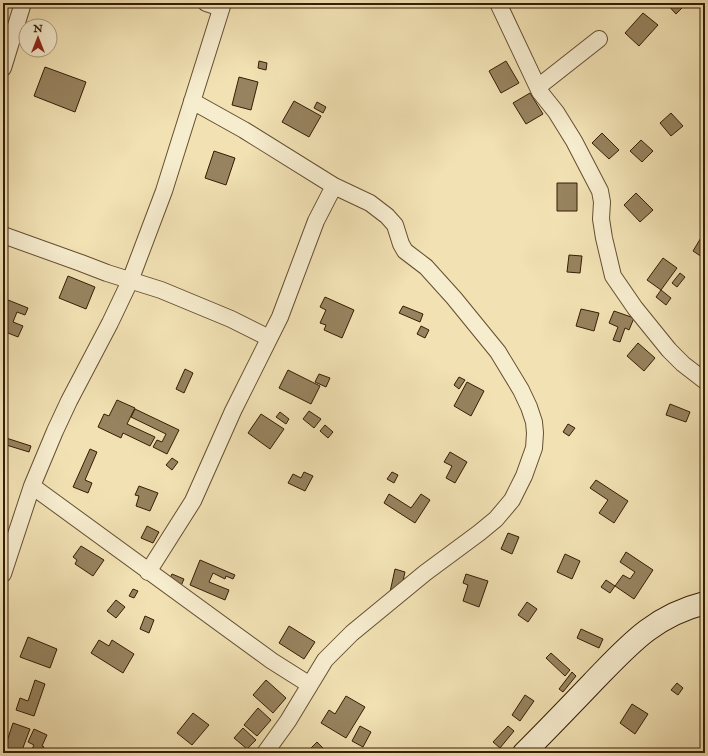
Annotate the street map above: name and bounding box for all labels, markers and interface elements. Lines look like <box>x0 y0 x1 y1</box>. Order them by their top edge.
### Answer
north arrow <box>18 18 58 58</box>
text: N <box>32 22 43 36</box>

